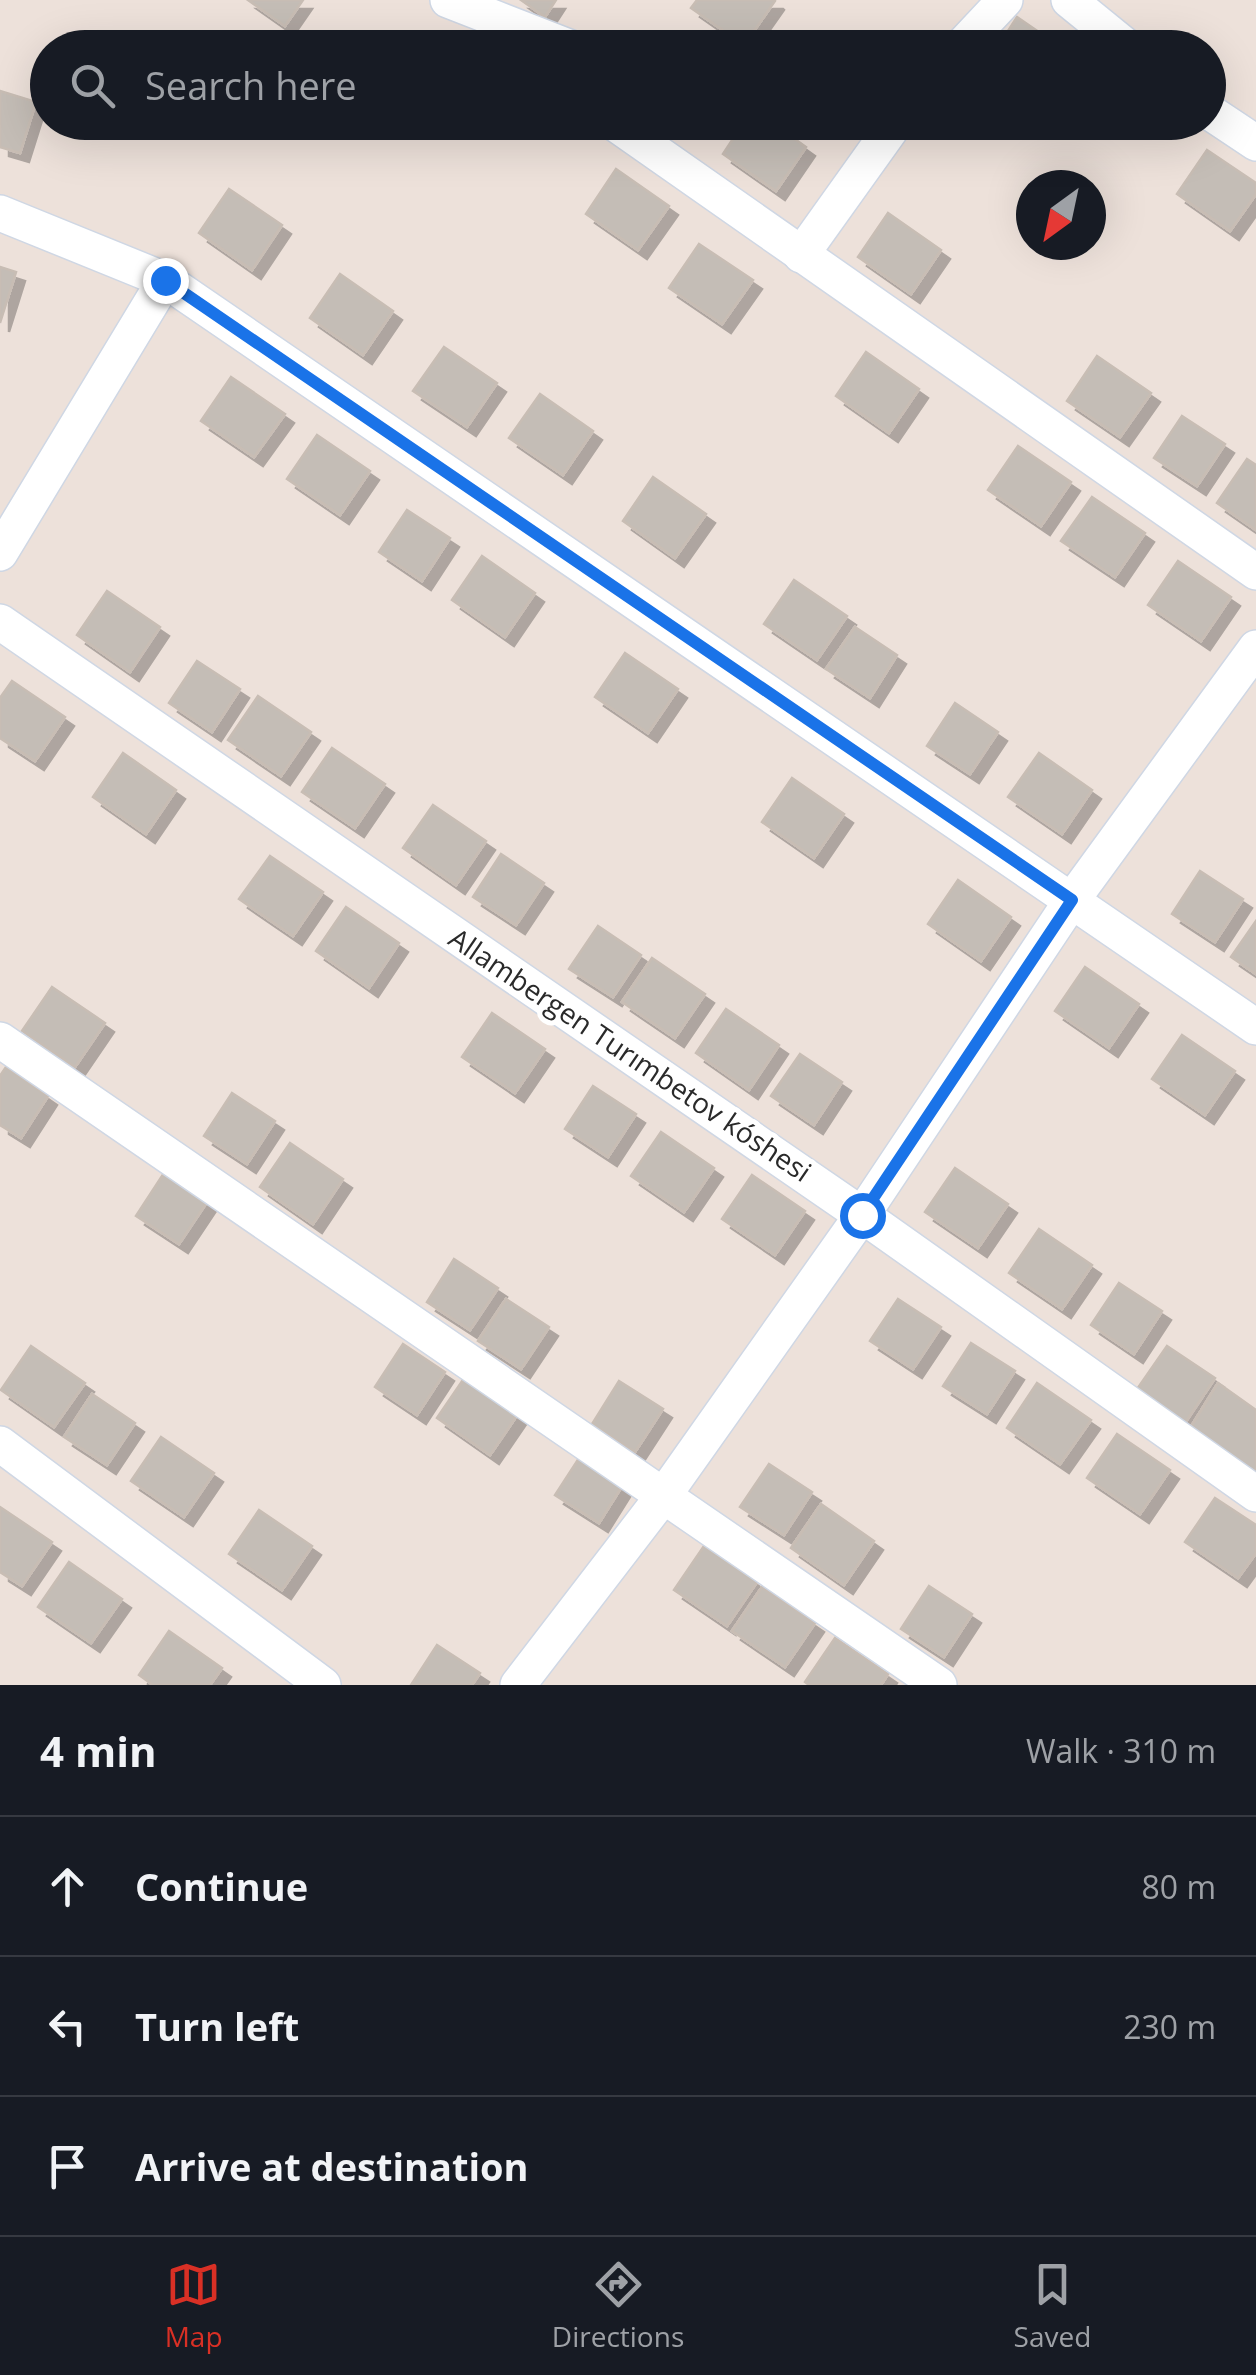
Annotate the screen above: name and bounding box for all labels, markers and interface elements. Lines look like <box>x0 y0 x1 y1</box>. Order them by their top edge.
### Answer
search box <box>30 30 1226 140</box>
icon: search <box>65 58 120 113</box>
text: Search here <box>145 59 357 111</box>
north arrow <box>1016 170 1106 260</box>
route end <box>143 258 189 304</box>
street label: Allambergen Turımbetov kóshesi <box>442 918 819 1190</box>
route start <box>840 1193 886 1239</box>
text: 4 min <box>40 1722 157 1779</box>
text: Walk · 310 m <box>1026 1729 1216 1772</box>
icon: ahead <box>40 1859 95 1914</box>
text: Continue <box>135 1860 308 1912</box>
text: 80 m <box>1141 1865 1216 1908</box>
icon: left <box>40 1999 95 2054</box>
text: Turn left <box>135 2000 299 2052</box>
text: 230 m <box>1123 2005 1216 2048</box>
icon: arrive <box>40 2139 95 2194</box>
text: Arrive at destination <box>135 2140 529 2192</box>
tab: Map <box>165 2257 223 2355</box>
tab: Directions <box>552 2257 684 2355</box>
tab: Saved <box>1014 2257 1091 2355</box>

